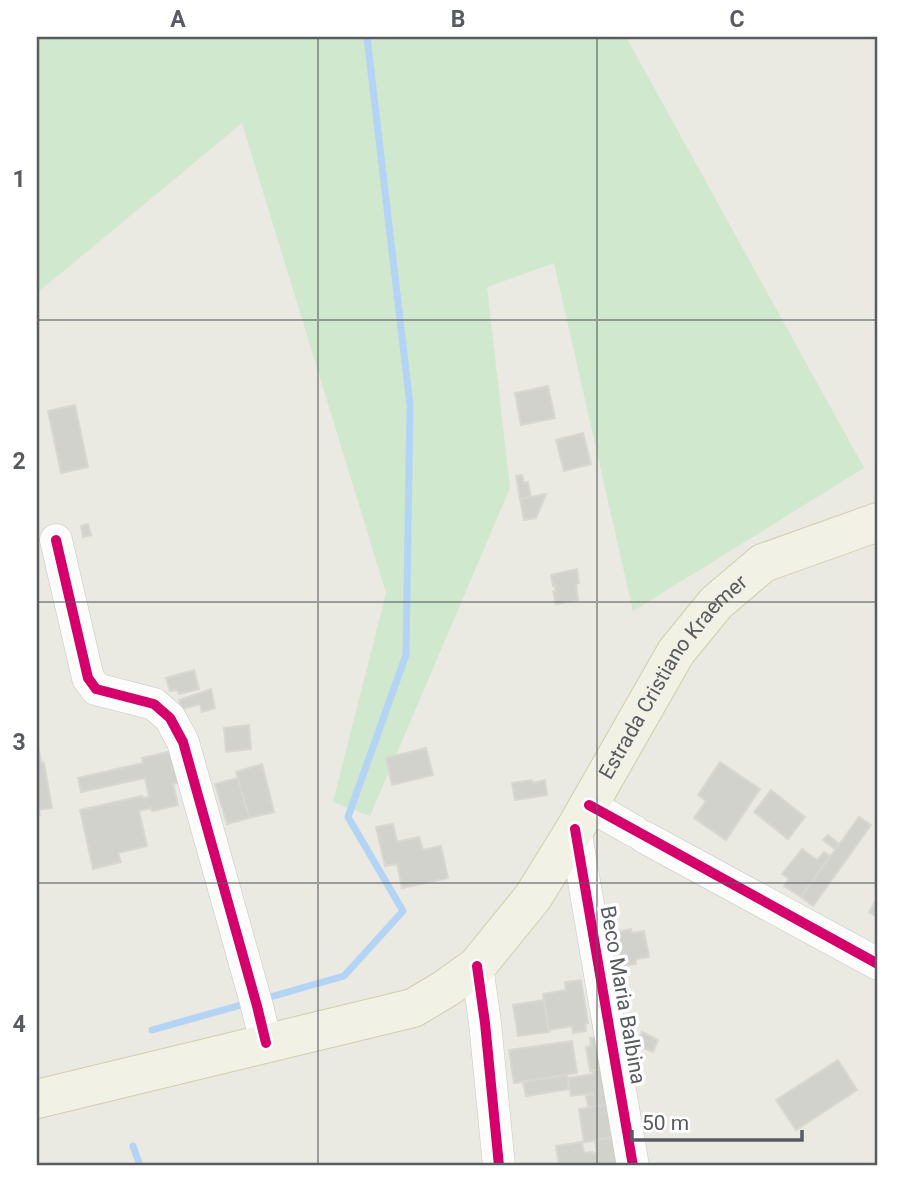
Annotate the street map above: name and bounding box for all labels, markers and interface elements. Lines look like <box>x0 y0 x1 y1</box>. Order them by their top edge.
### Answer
text: A <box>170 6 186 33</box>
text: B <box>451 6 465 33</box>
text: C <box>729 6 745 33</box>
text: 1 <box>12 166 26 193</box>
text: 2 <box>12 448 26 475</box>
street label: Estrada Cristiano Kraemer <box>594 570 752 783</box>
text: 3 <box>12 729 26 756</box>
street label: Beco Maria Balbina <box>596 904 650 1086</box>
text: 4 <box>12 1011 26 1038</box>
scale bar <box>632 1098 801 1142</box>
text: 50 m <box>642 1111 689 1135</box>

